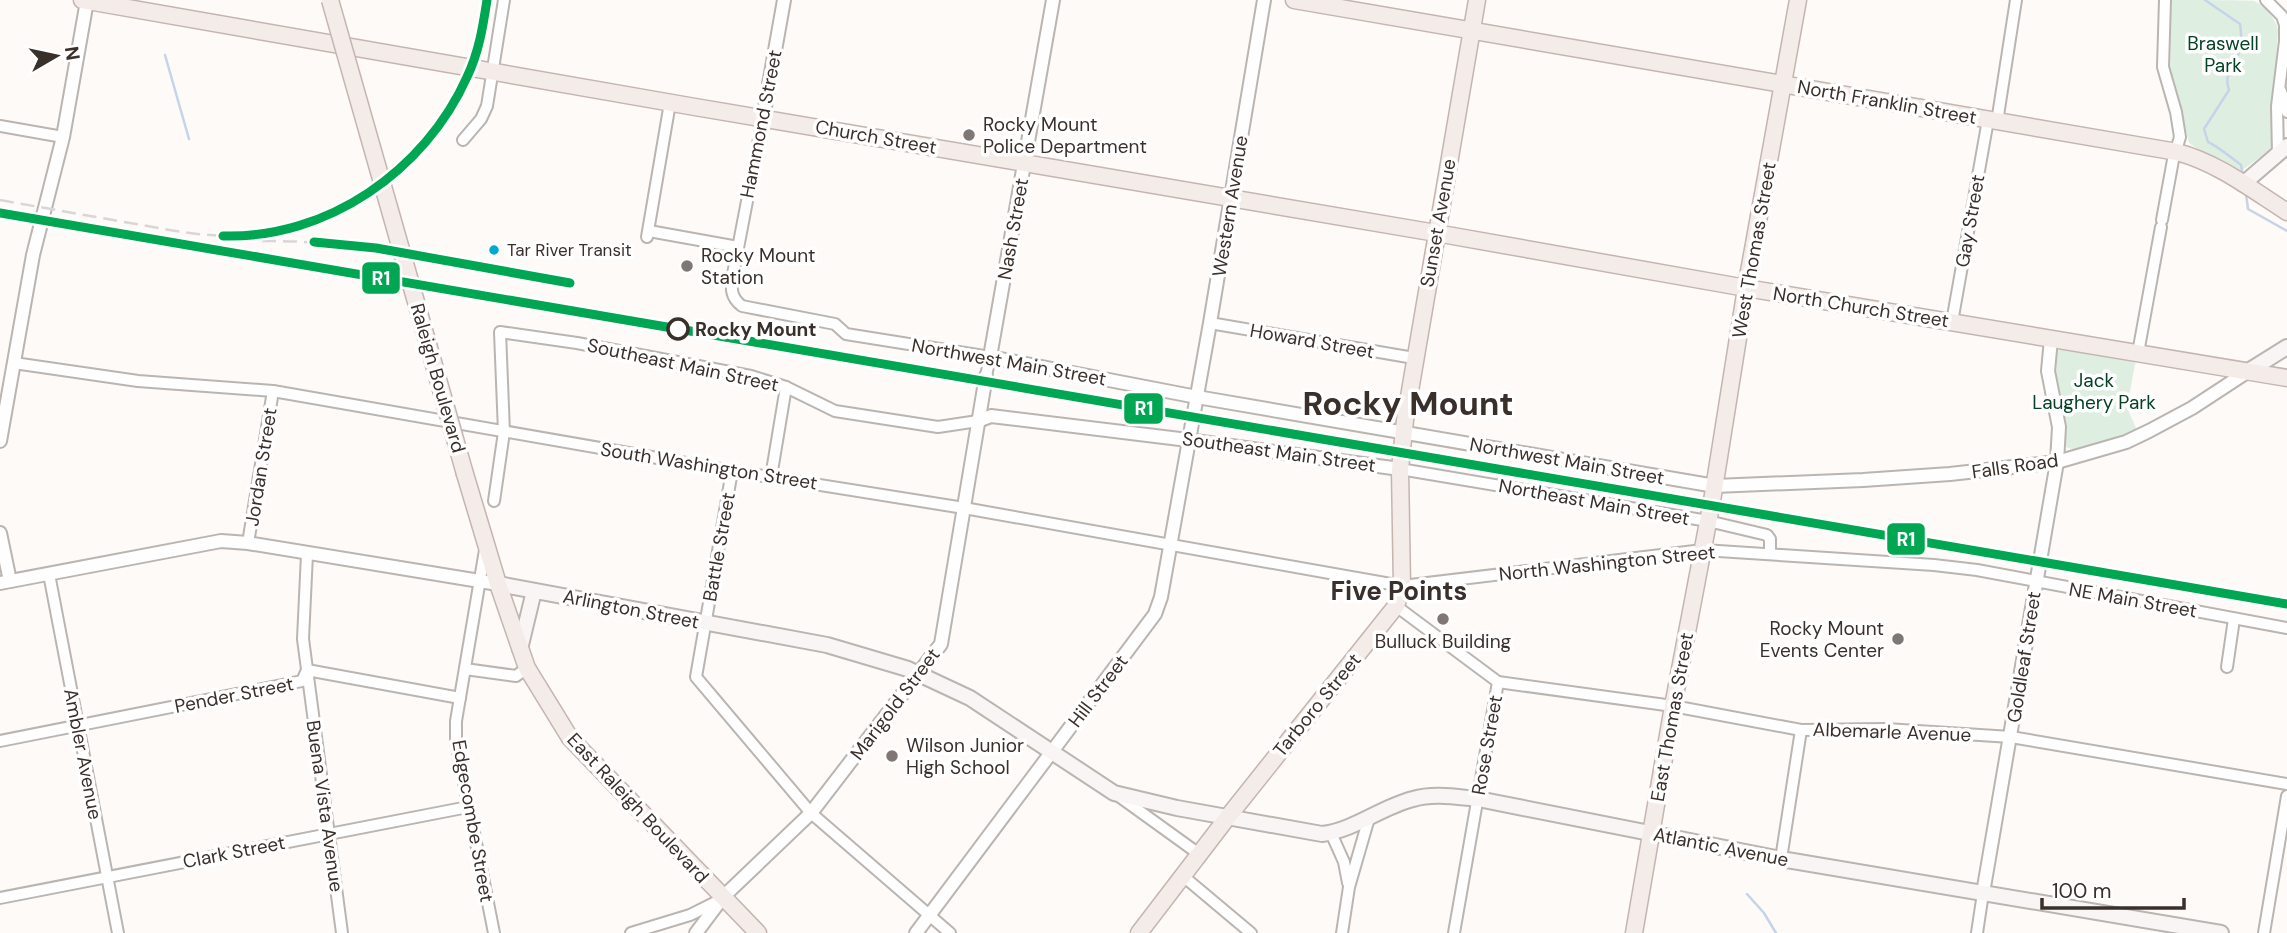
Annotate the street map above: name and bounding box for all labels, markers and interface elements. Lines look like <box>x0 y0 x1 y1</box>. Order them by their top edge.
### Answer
north arrow <box>21 21 91 91</box>
park label: Braswell Park <box>2187 31 2259 78</box>
text: N <box>59 45 86 62</box>
street label: Hammond Street <box>734 48 788 200</box>
street label: North Franklin Street <box>1795 74 1979 130</box>
place label: Rocky Mount Police Department <box>983 112 1147 159</box>
street label: Church Street <box>813 114 939 160</box>
marker: Rocky Mount Police Department <box>961 127 977 143</box>
street label: Western Avenue <box>1206 133 1254 279</box>
street label: Sunset Avenue <box>1414 157 1462 289</box>
street label: West Thomas Street <box>1726 160 1782 340</box>
street label: Gay Street <box>1950 173 1990 269</box>
street label: Nash Street <box>992 176 1034 282</box>
place label: Tar River Transit <box>507 239 632 261</box>
marker: Tar River Transit <box>487 243 501 257</box>
place label: Rocky Mount Station <box>701 243 816 290</box>
marker: Rocky Mount Station <box>679 258 695 274</box>
line badge: R1 <box>361 261 401 295</box>
text: R1 <box>372 266 390 291</box>
street label: North Church Street <box>1771 281 1951 333</box>
street label: Raleigh Boulevard <box>405 300 471 456</box>
place label: Rocky Mount <box>695 317 817 342</box>
marker: Rocky Mount <box>667 318 689 340</box>
street label: Howard Street <box>1248 318 1376 364</box>
street label: Southeast Main Street <box>585 333 781 397</box>
street label: Northwest Main Street <box>910 333 1108 391</box>
park label: Jack Laughery Park <box>2032 368 2156 415</box>
district label: Rocky Mount <box>1302 382 1514 425</box>
line badge: R1 <box>1123 392 1164 425</box>
text: R1 <box>1135 396 1153 421</box>
street label: Jordan Street <box>239 406 283 528</box>
street label: Southeast Main Street <box>1181 426 1377 478</box>
street label: Northwest Main Street <box>1468 432 1666 490</box>
street label: South Washington Street <box>599 437 819 495</box>
street label: Falls Road <box>1970 448 2060 484</box>
street label: Northeast Main Street <box>1497 473 1691 531</box>
street label: Battle Street <box>697 490 741 604</box>
line badge: R1 <box>1886 522 1926 556</box>
text: R1 <box>1897 527 1915 552</box>
street label: North Washington Street <box>1498 539 1716 587</box>
district label: Five Points <box>1331 574 1467 608</box>
street label: NE Main Street <box>2067 576 2199 624</box>
street label: Arlington Street <box>561 584 701 634</box>
street label: Goldleaf Street <box>2001 590 2047 724</box>
marker: Bulluck Building <box>1435 611 1451 627</box>
place label: Rocky Mount Events Center <box>1760 616 1884 663</box>
place label: Bulluck Building <box>1375 629 1512 654</box>
street label: East Thomas Street <box>1645 631 1699 803</box>
marker: Rocky Mount Events Center <box>1890 631 1906 647</box>
street label: Marigold Street <box>845 643 945 765</box>
street label: Tarboro Street <box>1267 648 1367 762</box>
street label: Hill Street <box>1062 650 1134 732</box>
street label: Pender Street <box>172 671 296 719</box>
street label: Ambler Avenue <box>58 686 108 822</box>
street label: Rose Street <box>1466 693 1508 797</box>
street label: Albemarle Avenue <box>1812 717 1972 747</box>
street label: Buena Vista Avenue <box>301 718 349 894</box>
street label: East Raleigh Boulevard <box>562 727 714 889</box>
place label: Wilson Junior High School <box>906 733 1024 780</box>
street label: Edgecombe Street <box>446 738 500 904</box>
marker: Wilson Junior High School <box>884 748 900 764</box>
street label: Atlantic Avenue <box>1651 822 1791 872</box>
street label: Clark Street <box>181 830 287 874</box>
scale bar <box>2042 866 2184 910</box>
text: 100 m <box>2052 877 2112 905</box>

